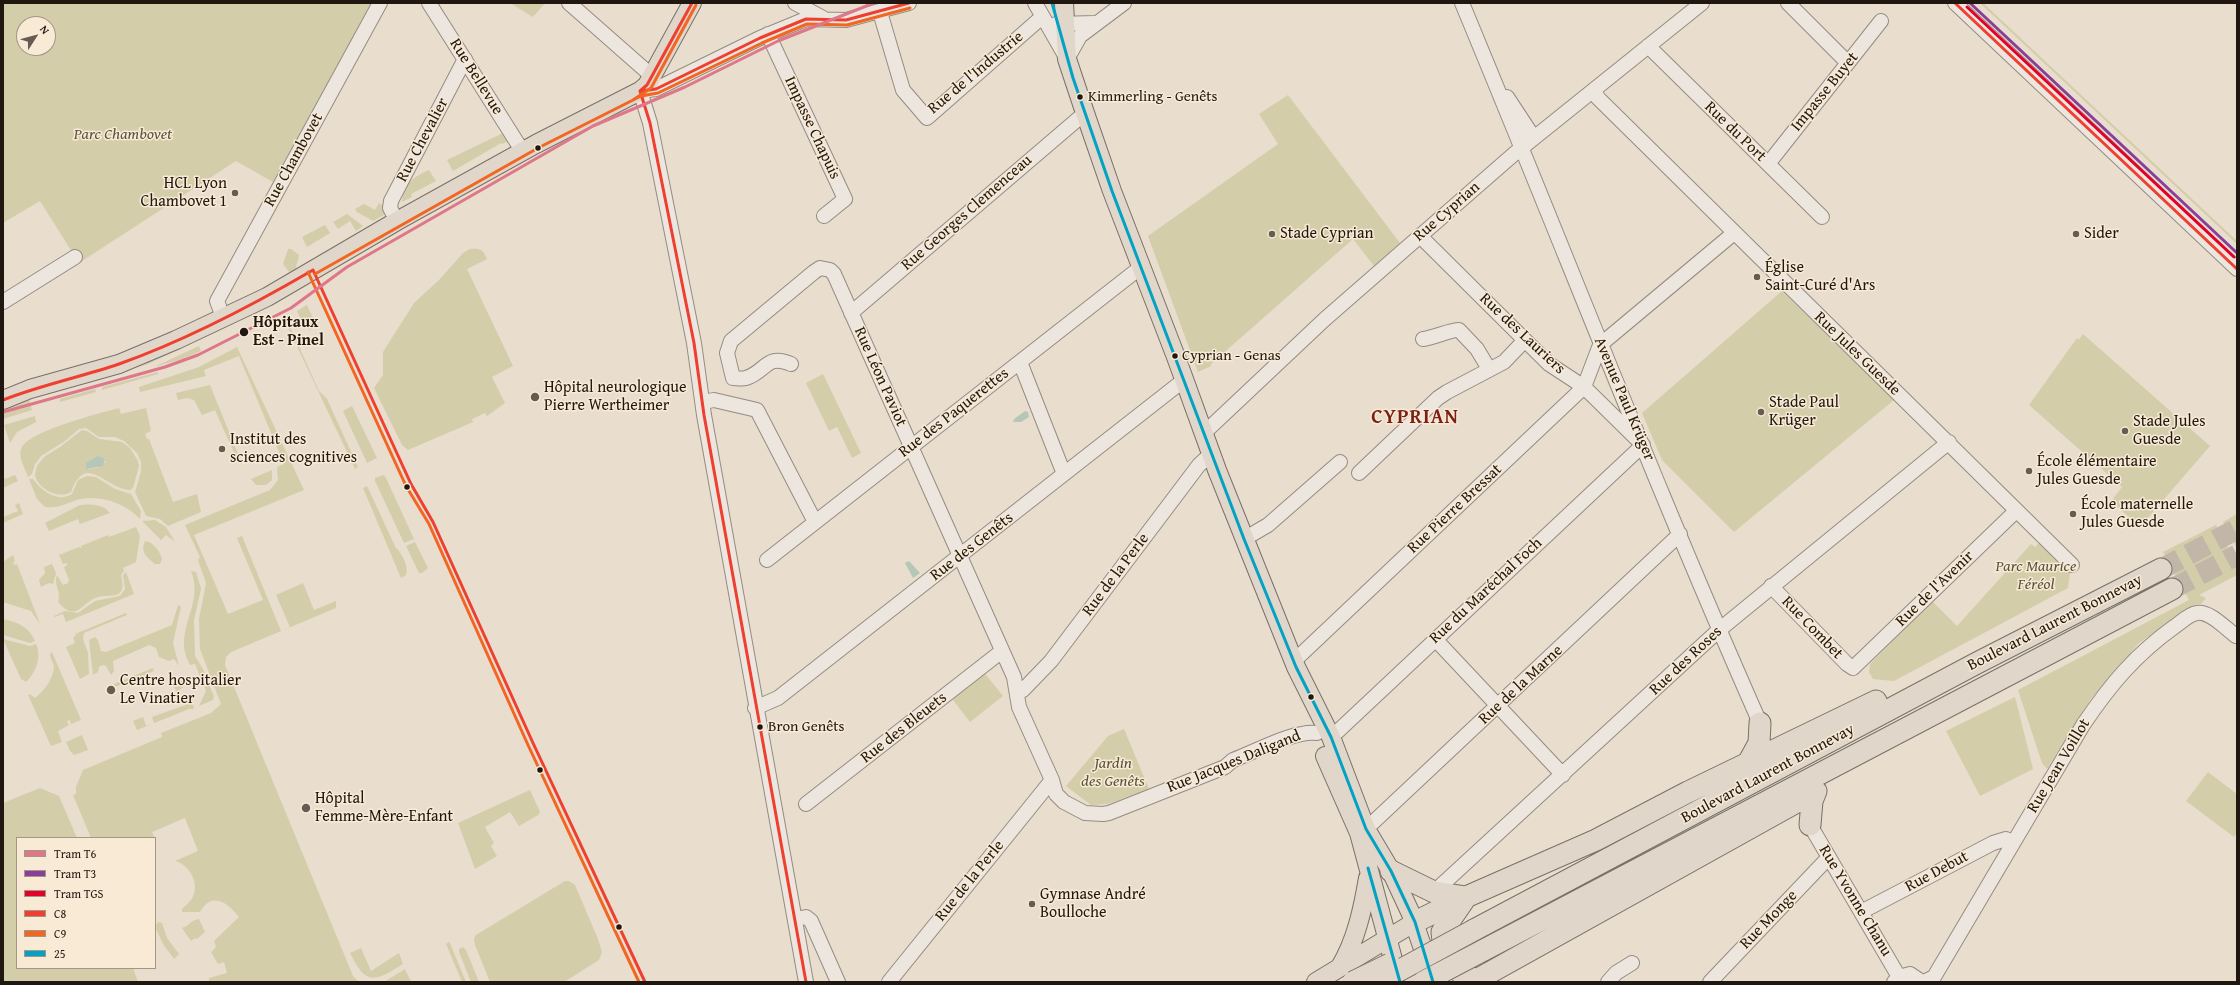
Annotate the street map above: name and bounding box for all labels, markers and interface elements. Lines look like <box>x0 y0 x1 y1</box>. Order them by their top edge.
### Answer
north arrow <box>16 16 56 56</box>
text: N <box>36 22 54 37</box>
street label: Rue de l'Industrie <box>924 27 1028 119</box>
street label: Rue Bellevue <box>445 35 507 119</box>
street label: Impasse Buyet <box>1787 48 1863 136</box>
street label: Impasse Chapuis <box>780 74 844 182</box>
place label: Kimmerling - Genêts <box>1088 88 1217 106</box>
marker: Kimmerling - Genêts <box>1075 92 1085 102</box>
street label: Rue Chevalier <box>393 95 453 185</box>
street label: Rue du Port <box>1700 98 1770 166</box>
street label: Rue Chambovet <box>260 110 328 210</box>
park label: Parc Chambovet <box>74 125 172 145</box>
unlabelled marker <box>533 143 543 153</box>
street label: Rue Georges Clemenceau <box>898 151 1036 275</box>
place label: HCL Lyon Chambovet 1 <box>141 174 227 212</box>
street label: Rue Cyprian <box>1410 178 1484 246</box>
marker: HCL Lyon Chambovet 1 <box>230 188 240 198</box>
place label: Stade Cyprian <box>1280 224 1374 244</box>
place label: Sider <box>2084 224 2119 244</box>
marker: Stade Cyprian <box>1267 229 1277 239</box>
marker: Sider <box>2071 229 2081 239</box>
place label: Église Saint-Curé d'Ars <box>1765 258 1875 296</box>
marker: Église Saint-Curé d'Ars <box>1752 272 1762 282</box>
street label: Rue des Lauriers <box>1475 289 1569 379</box>
street label: Rue Jules Guesde <box>1810 308 1904 400</box>
place label: Hôpitaux Est - Pinel <box>253 313 324 351</box>
street label: Rue Léon Paviot <box>849 324 911 430</box>
marker: Hôpitaux Est - Pinel <box>238 326 250 338</box>
street label: Avenue Paul Krüger <box>1589 334 1659 464</box>
place label: Cyprian - Genas <box>1182 347 1281 365</box>
marker: Cyprian - Genas <box>1170 351 1180 361</box>
street label: Rue des Paquerettes <box>895 364 1013 462</box>
place label: Hôpital neurologique Pierre Wertheimer <box>544 378 686 416</box>
marker: Hôpital neurologique Pierre Wertheimer <box>529 391 541 403</box>
place label: Stade Paul Krüger <box>1769 393 1839 431</box>
district label: CYPRIAN <box>1371 406 1459 430</box>
marker: Stade Paul Krüger <box>1756 407 1766 417</box>
place label: Stade Jules Guesde <box>2133 412 2206 450</box>
marker: Stade Jules Guesde <box>2120 426 2130 436</box>
place label: Institut des sciences cognitives <box>230 430 357 468</box>
marker: Institut des sciences cognitives <box>217 444 227 454</box>
place label: École élémentaire Jules Guesde <box>2037 452 2157 490</box>
street label: Rue Pierre Bressat <box>1404 460 1506 558</box>
marker: École élémentaire Jules Guesde <box>2024 466 2034 476</box>
unlabelled marker <box>402 482 412 492</box>
place label: École maternelle Jules Guesde <box>2081 495 2193 533</box>
street label: Rue des Genêts <box>927 509 1017 585</box>
marker: École maternelle Jules Guesde <box>2068 509 2078 519</box>
street label: Rue de la Perle <box>1079 530 1153 620</box>
street label: Rue du Maréchal Foch <box>1426 534 1546 648</box>
street label: Rue de l'Avenir <box>1892 547 1978 631</box>
park label: Parc Maurice Féréol <box>1996 557 2076 595</box>
street label: Boulevard Laurent Bonnevay <box>1964 571 2146 675</box>
street label: Rue Combet <box>1777 592 1847 664</box>
street label: Rue des Roses <box>1646 622 1726 700</box>
street label: Rue de la Marne <box>1475 641 1567 729</box>
place label: Centre hospitalier Le Vinatier <box>120 671 241 709</box>
marker: Centre hospitalier Le Vinatier <box>105 684 117 696</box>
street label: Rue des Bleuets <box>857 688 951 768</box>
unlabelled marker <box>1306 692 1316 702</box>
street label: Rue Jean Voillot <box>2023 715 2095 817</box>
place label: Bron Genêts <box>768 718 844 736</box>
street label: Boulevard Laurent Bonnevay <box>1678 720 1858 828</box>
marker: Bron Genêts <box>755 722 765 732</box>
street label: Rue Jacques Daligand <box>1164 726 1304 798</box>
park label: Jardin des Genêts <box>1081 754 1145 792</box>
unlabelled marker <box>535 765 545 775</box>
place label: Hôpital Femme-Mère-Enfant <box>315 789 453 827</box>
marker: Hôpital Femme-Mère-Enfant <box>300 802 312 814</box>
legend <box>16 837 156 969</box>
street label: Rue de la Perle <box>931 837 1009 925</box>
street label: Rue Yvonne Chanu <box>1814 842 1896 960</box>
text: Tram T6 <box>54 845 96 862</box>
street label: Rue Debut <box>1902 847 1972 897</box>
text: Tram T3 <box>54 865 96 882</box>
text: Tram TGS <box>54 885 103 902</box>
place label: Gymnase André Boulloche <box>1040 885 1146 923</box>
street label: Rue Monge <box>1736 886 1802 954</box>
marker: Gymnase André Boulloche <box>1027 899 1037 909</box>
text: C8 <box>54 905 66 922</box>
unlabelled marker <box>614 922 624 932</box>
text: C9 <box>54 925 66 942</box>
text: 25 <box>54 945 66 962</box>

